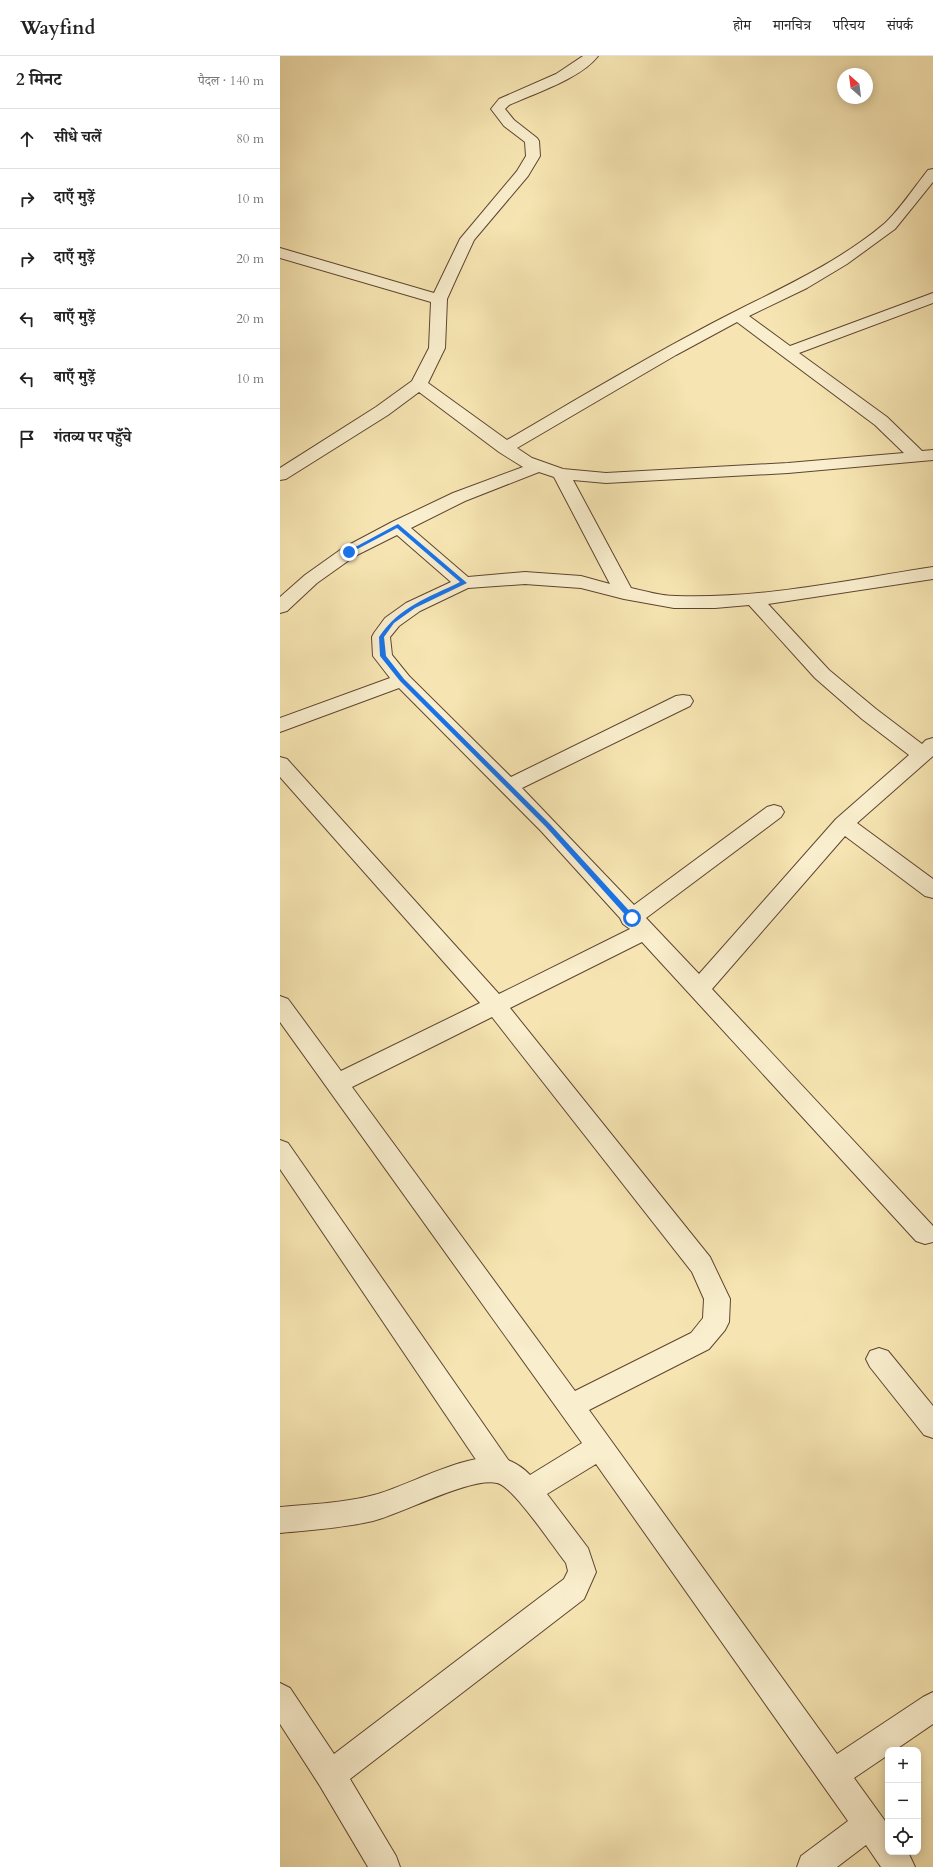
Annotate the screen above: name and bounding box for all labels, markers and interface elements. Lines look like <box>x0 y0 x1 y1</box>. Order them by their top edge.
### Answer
text: Wayfind <box>20 15 95 41</box>
text: होम <box>733 16 751 35</box>
text: मानचित्र <box>773 16 811 35</box>
text: परिचय <box>833 16 865 35</box>
text: संपर्क <box>887 16 913 35</box>
text: 2 मिनट <box>16 68 62 91</box>
north arrow <box>837 68 873 104</box>
text: पैदल · 140 m <box>198 72 264 90</box>
text: सीधे चलें <box>54 127 102 147</box>
icon: ahead <box>16 128 38 150</box>
text: 80 m <box>236 130 264 148</box>
text: दाएँ मुड़ें <box>54 187 95 207</box>
icon: right <box>16 188 38 210</box>
text: 10 m <box>236 190 264 208</box>
text: दाएँ मुड़ें <box>54 247 95 267</box>
icon: right <box>16 248 38 270</box>
text: 20 m <box>236 250 264 268</box>
text: बाएँ मुड़ें <box>54 307 95 327</box>
icon: left <box>16 308 38 330</box>
text: 20 m <box>236 310 264 328</box>
text: बाएँ मुड़ें <box>54 367 95 387</box>
icon: left <box>16 368 38 390</box>
text: 10 m <box>236 370 264 388</box>
text: गंतव्य पर पहुँचे <box>54 427 131 447</box>
icon: arrive <box>16 428 38 450</box>
route end <box>340 543 358 561</box>
route start <box>623 909 641 927</box>
map controls <box>885 1747 921 1855</box>
button: + <box>885 1747 921 1783</box>
button: − <box>885 1783 921 1819</box>
button: locate <box>885 1819 921 1855</box>

